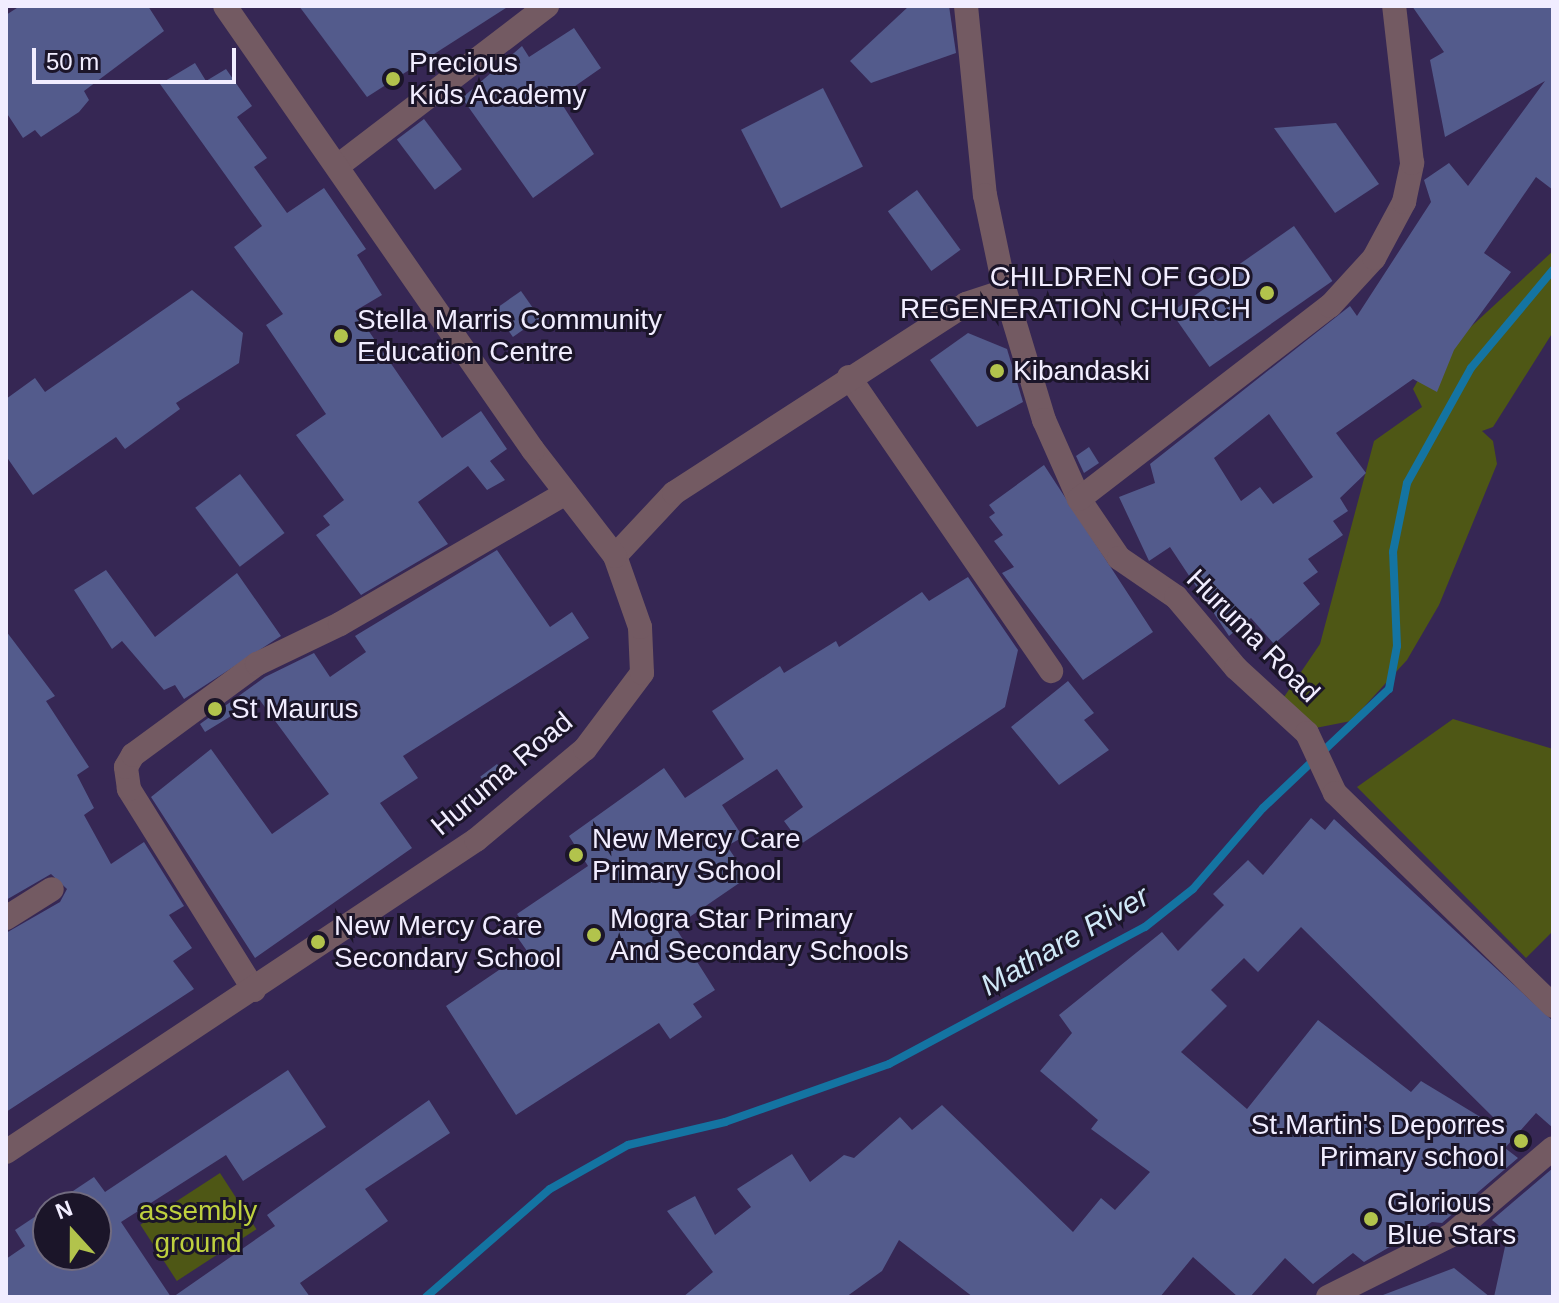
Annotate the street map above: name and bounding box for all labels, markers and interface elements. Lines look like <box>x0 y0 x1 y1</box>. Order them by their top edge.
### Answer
scale bar <box>36 32 240 82</box>
place label: Precious Kids Academy <box>409 46 588 112</box>
text: 50 m <box>46 48 99 75</box>
marker: Precious Kids Academy <box>384 70 402 88</box>
place label: CHILDREN OF GOD REGENERATION CHURCH <box>900 260 1251 326</box>
marker: CHILDREN OF GOD REGENERATION CHURCH <box>1258 284 1276 302</box>
place label: Stella Marris Community Education Centre <box>357 303 662 369</box>
marker: Stella Marris Community Education Centre <box>332 327 350 345</box>
place label: Kibandaski <box>1013 354 1150 388</box>
marker: Kibandaski <box>988 362 1006 380</box>
street label: Huruma Road <box>1179 562 1327 710</box>
place label: St Maurus <box>231 692 359 726</box>
marker: St Maurus <box>206 700 224 718</box>
street label: Huruma Road <box>424 705 580 843</box>
place label: New Mercy Care Primary School <box>592 822 800 888</box>
marker: New Mercy Care Primary School <box>567 846 585 864</box>
water label: Mathare River <box>974 878 1156 1004</box>
place label: Mogra Star Primary And Secondary Schools <box>610 902 909 968</box>
place label: New Mercy Care Secondary School <box>334 909 561 975</box>
marker: Mogra Star Primary And Secondary Schools <box>585 926 603 944</box>
marker: New Mercy Care Secondary School <box>309 933 327 951</box>
place label: St.Martin's Deporres Primary school <box>1251 1108 1505 1174</box>
marker: St.Martin's Deporres Primary school <box>1512 1132 1530 1150</box>
place label: Glorious Blue Stars <box>1387 1186 1516 1252</box>
north arrow <box>32 1191 112 1271</box>
park label: assembly ground <box>139 1194 257 1260</box>
text: N <box>52 1195 76 1225</box>
marker: Glorious Blue Stars <box>1362 1210 1380 1228</box>

